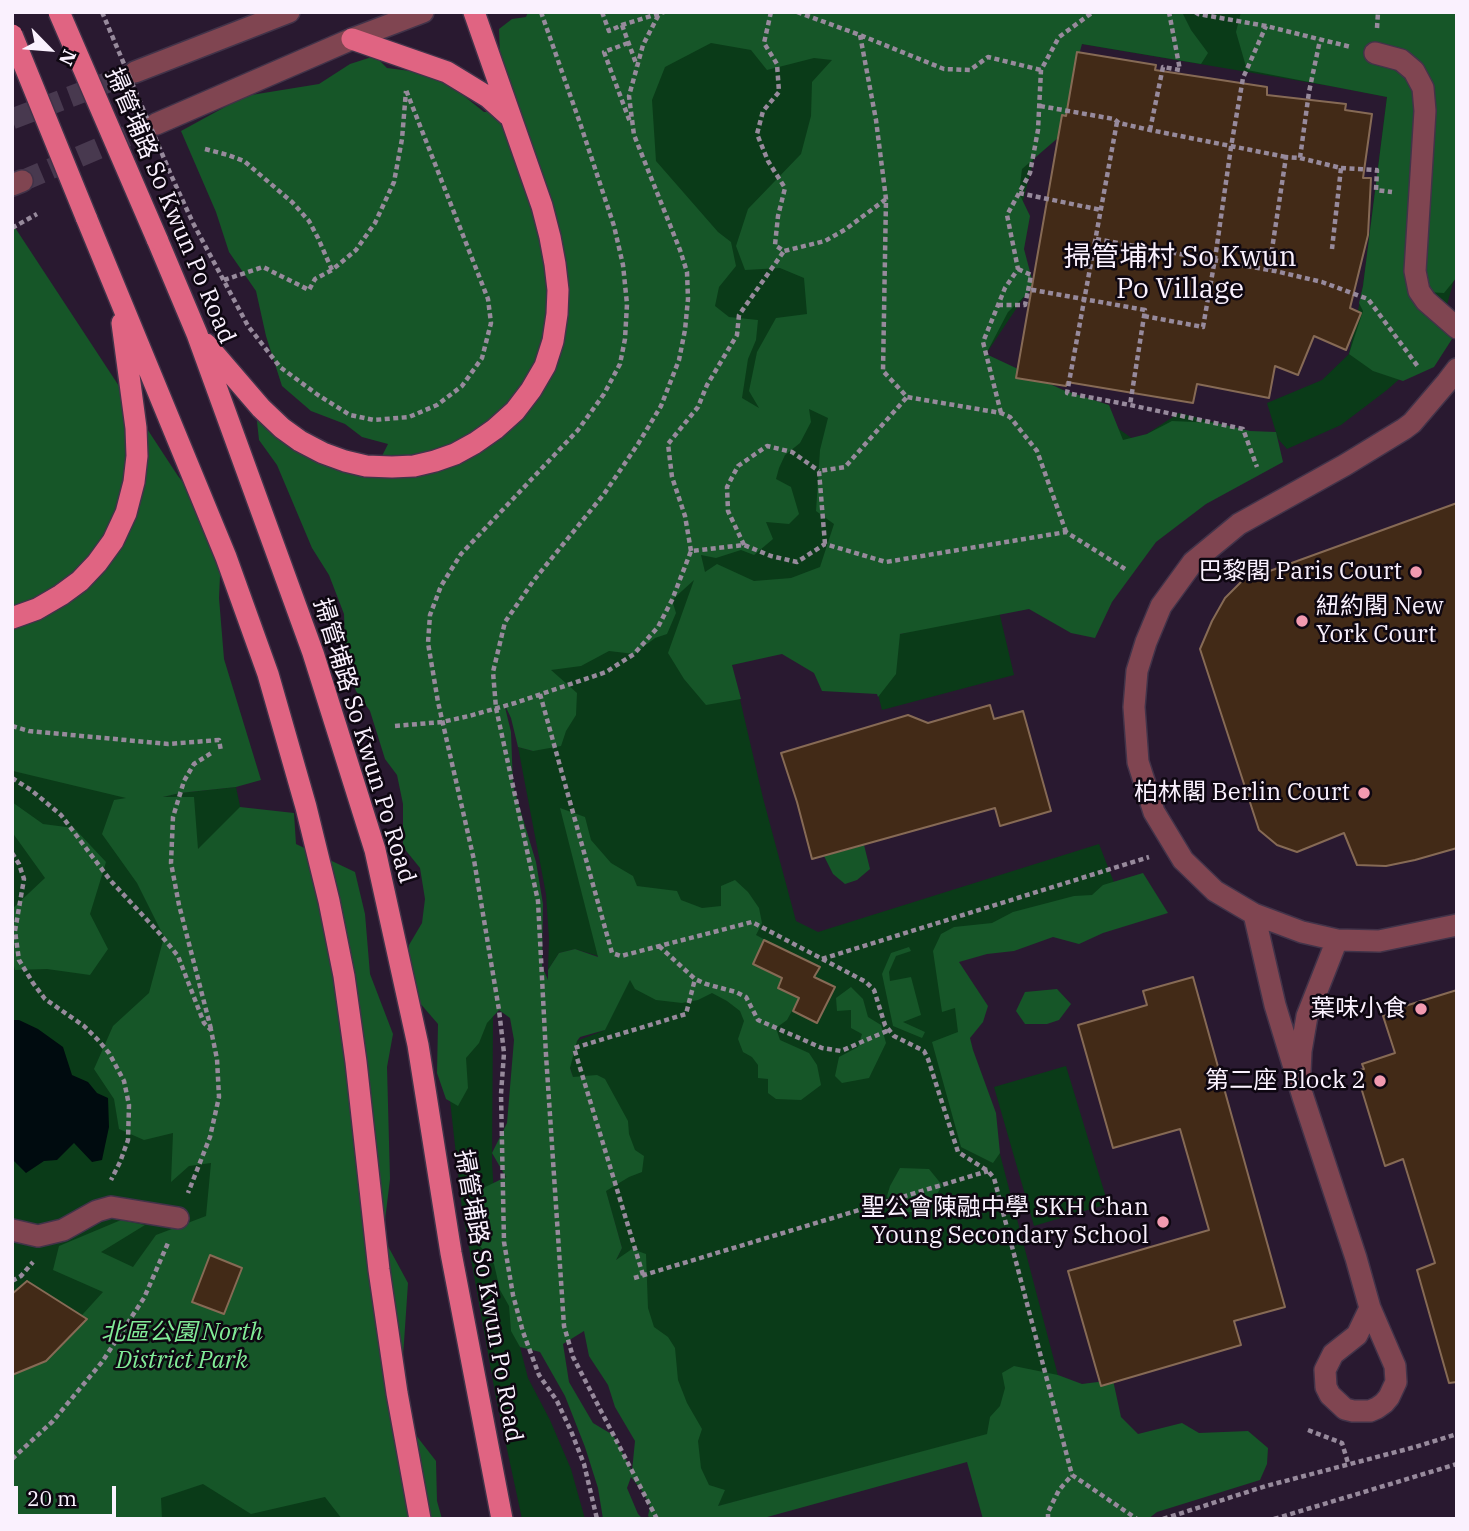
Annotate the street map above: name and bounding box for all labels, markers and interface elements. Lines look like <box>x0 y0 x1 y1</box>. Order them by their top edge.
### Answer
north arrow <box>14 14 84 84</box>
text: N <box>54 46 82 70</box>
street label: 掃管埔路 So Kwun Po Road <box>99 64 241 348</box>
district label: 掃管埔村 So Kwun Po Village <box>1063 241 1297 307</box>
place label: 巴黎閣 Paris Court <box>1198 558 1402 586</box>
marker: 巴黎閣 Paris Court <box>1408 564 1424 580</box>
place label: 紐約閣 New York Court <box>1316 593 1444 649</box>
street label: 掃管埔路 So Kwun Po Road <box>307 595 421 887</box>
marker: 紐約閣 New York Court <box>1294 613 1310 629</box>
place label: 柏林閣 Berlin Court <box>1134 779 1350 807</box>
marker: 柏林閣 Berlin Court <box>1356 785 1372 801</box>
place label: 葉味小食 <box>1311 995 1407 1023</box>
marker: 葉味小食 <box>1413 1001 1429 1017</box>
place label: 第二座 Block 2 <box>1205 1067 1366 1095</box>
marker: 第二座 Block 2 <box>1372 1073 1388 1089</box>
street label: 掃管埔路 So Kwun Po Road <box>448 1147 528 1445</box>
place label: 聖公會陳融中學 SKH Chan Young Secondary School <box>861 1194 1149 1250</box>
marker: 聖公會陳融中學 SKH Chan Young Secondary School <box>1155 1214 1171 1230</box>
park label: 北區公園 North District Park <box>101 1319 263 1375</box>
scale bar <box>18 1472 119 1516</box>
text: 20 m <box>27 1484 77 1512</box>

